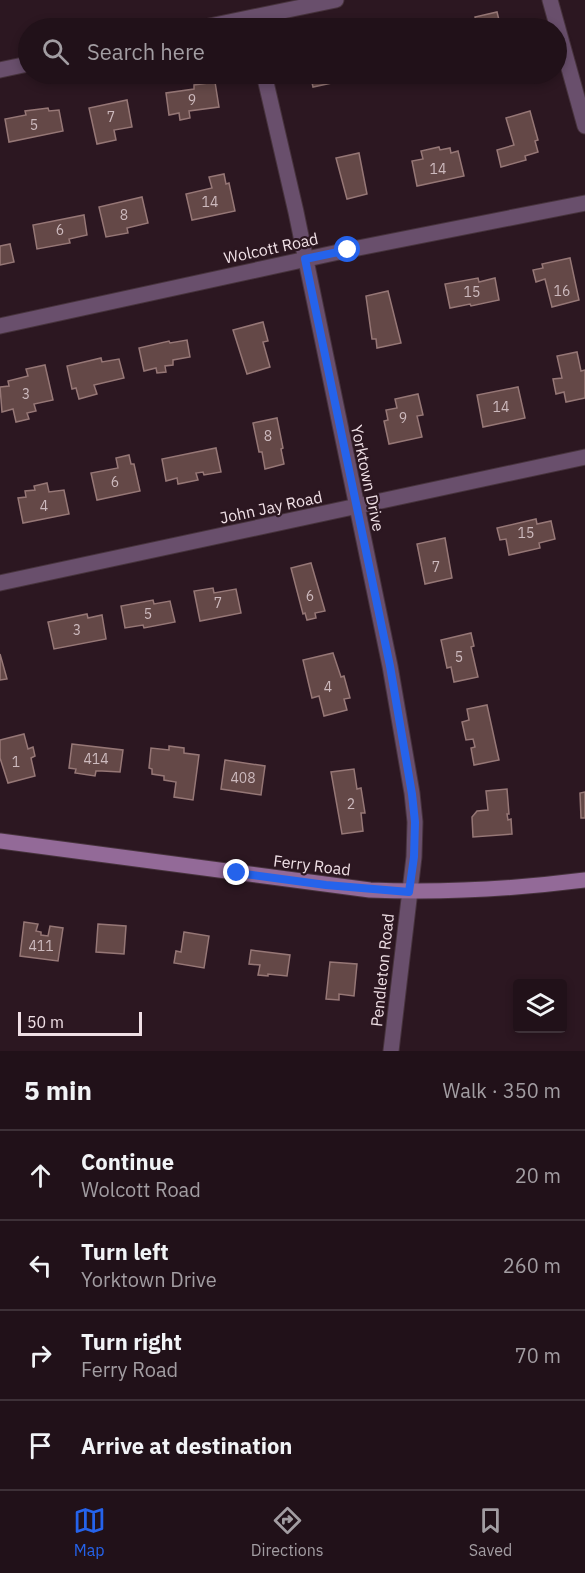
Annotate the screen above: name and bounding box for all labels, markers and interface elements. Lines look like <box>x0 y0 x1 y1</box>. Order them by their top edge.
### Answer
search box <box>18 18 567 84</box>
icon: search <box>39 35 72 68</box>
text: Search here <box>87 37 205 66</box>
house number: 9 <box>188 91 196 109</box>
house number: 7 <box>107 108 115 126</box>
house number: 5 <box>30 116 38 134</box>
house number: 14 <box>430 160 446 178</box>
house number: 14 <box>202 193 218 211</box>
house number: 8 <box>120 206 128 224</box>
house number: 6 <box>56 221 64 239</box>
street label: Wolcott Road <box>222 228 320 268</box>
route start <box>334 236 360 262</box>
house number: 16 <box>554 282 570 300</box>
house number: 15 <box>464 283 480 301</box>
house number: 3 <box>22 385 30 403</box>
house number: 14 <box>493 398 509 416</box>
house number: 9 <box>399 409 407 427</box>
street label: Yorktown Drive <box>347 423 389 533</box>
house number: 8 <box>264 427 272 445</box>
house number: 6 <box>111 473 119 491</box>
street label: John Jay Road <box>218 486 324 528</box>
house number: 4 <box>40 497 48 515</box>
house number: 15 <box>518 524 534 542</box>
house number: 7 <box>432 558 440 576</box>
house number: 6 <box>306 587 314 605</box>
house number: 7 <box>214 594 222 612</box>
house number: 5 <box>144 605 152 623</box>
house number: 3 <box>73 621 81 639</box>
house number: 5 <box>455 648 463 666</box>
house number: 4 <box>324 678 332 696</box>
house number: 414 <box>83 750 109 768</box>
house number: 1 <box>12 753 20 771</box>
house number: 408 <box>230 769 256 787</box>
house number: 2 <box>347 795 355 813</box>
street label: Ferry Road <box>272 850 352 880</box>
route end <box>223 859 249 885</box>
street label: Pendleton Road <box>366 912 398 1028</box>
house number: 411 <box>28 937 54 955</box>
map controls <box>513 979 567 1033</box>
button: layers <box>513 979 567 1033</box>
scale bar <box>18 1009 142 1036</box>
text: 50 m <box>27 1012 64 1032</box>
text: 5 min <box>24 1073 92 1107</box>
text: Walk · 350 m <box>443 1077 561 1104</box>
text: Continue <box>81 1147 174 1176</box>
icon: ahead <box>24 1159 57 1192</box>
text: 20 m <box>515 1162 561 1189</box>
text: Wolcott Road <box>81 1176 201 1203</box>
text: Turn left <box>81 1237 169 1266</box>
icon: left <box>24 1249 57 1282</box>
text: 260 m <box>503 1252 561 1279</box>
text: Yorktown Drive <box>81 1266 217 1293</box>
text: Turn right <box>81 1327 182 1356</box>
icon: right <box>24 1339 57 1372</box>
text: 70 m <box>515 1342 561 1369</box>
text: Ferry Road <box>81 1356 178 1383</box>
icon: arrive <box>24 1429 57 1462</box>
text: Arrive at destination <box>81 1431 292 1460</box>
tab: Map <box>73 1504 106 1560</box>
tab: Directions <box>251 1504 324 1560</box>
tab: Saved <box>469 1504 512 1560</box>

